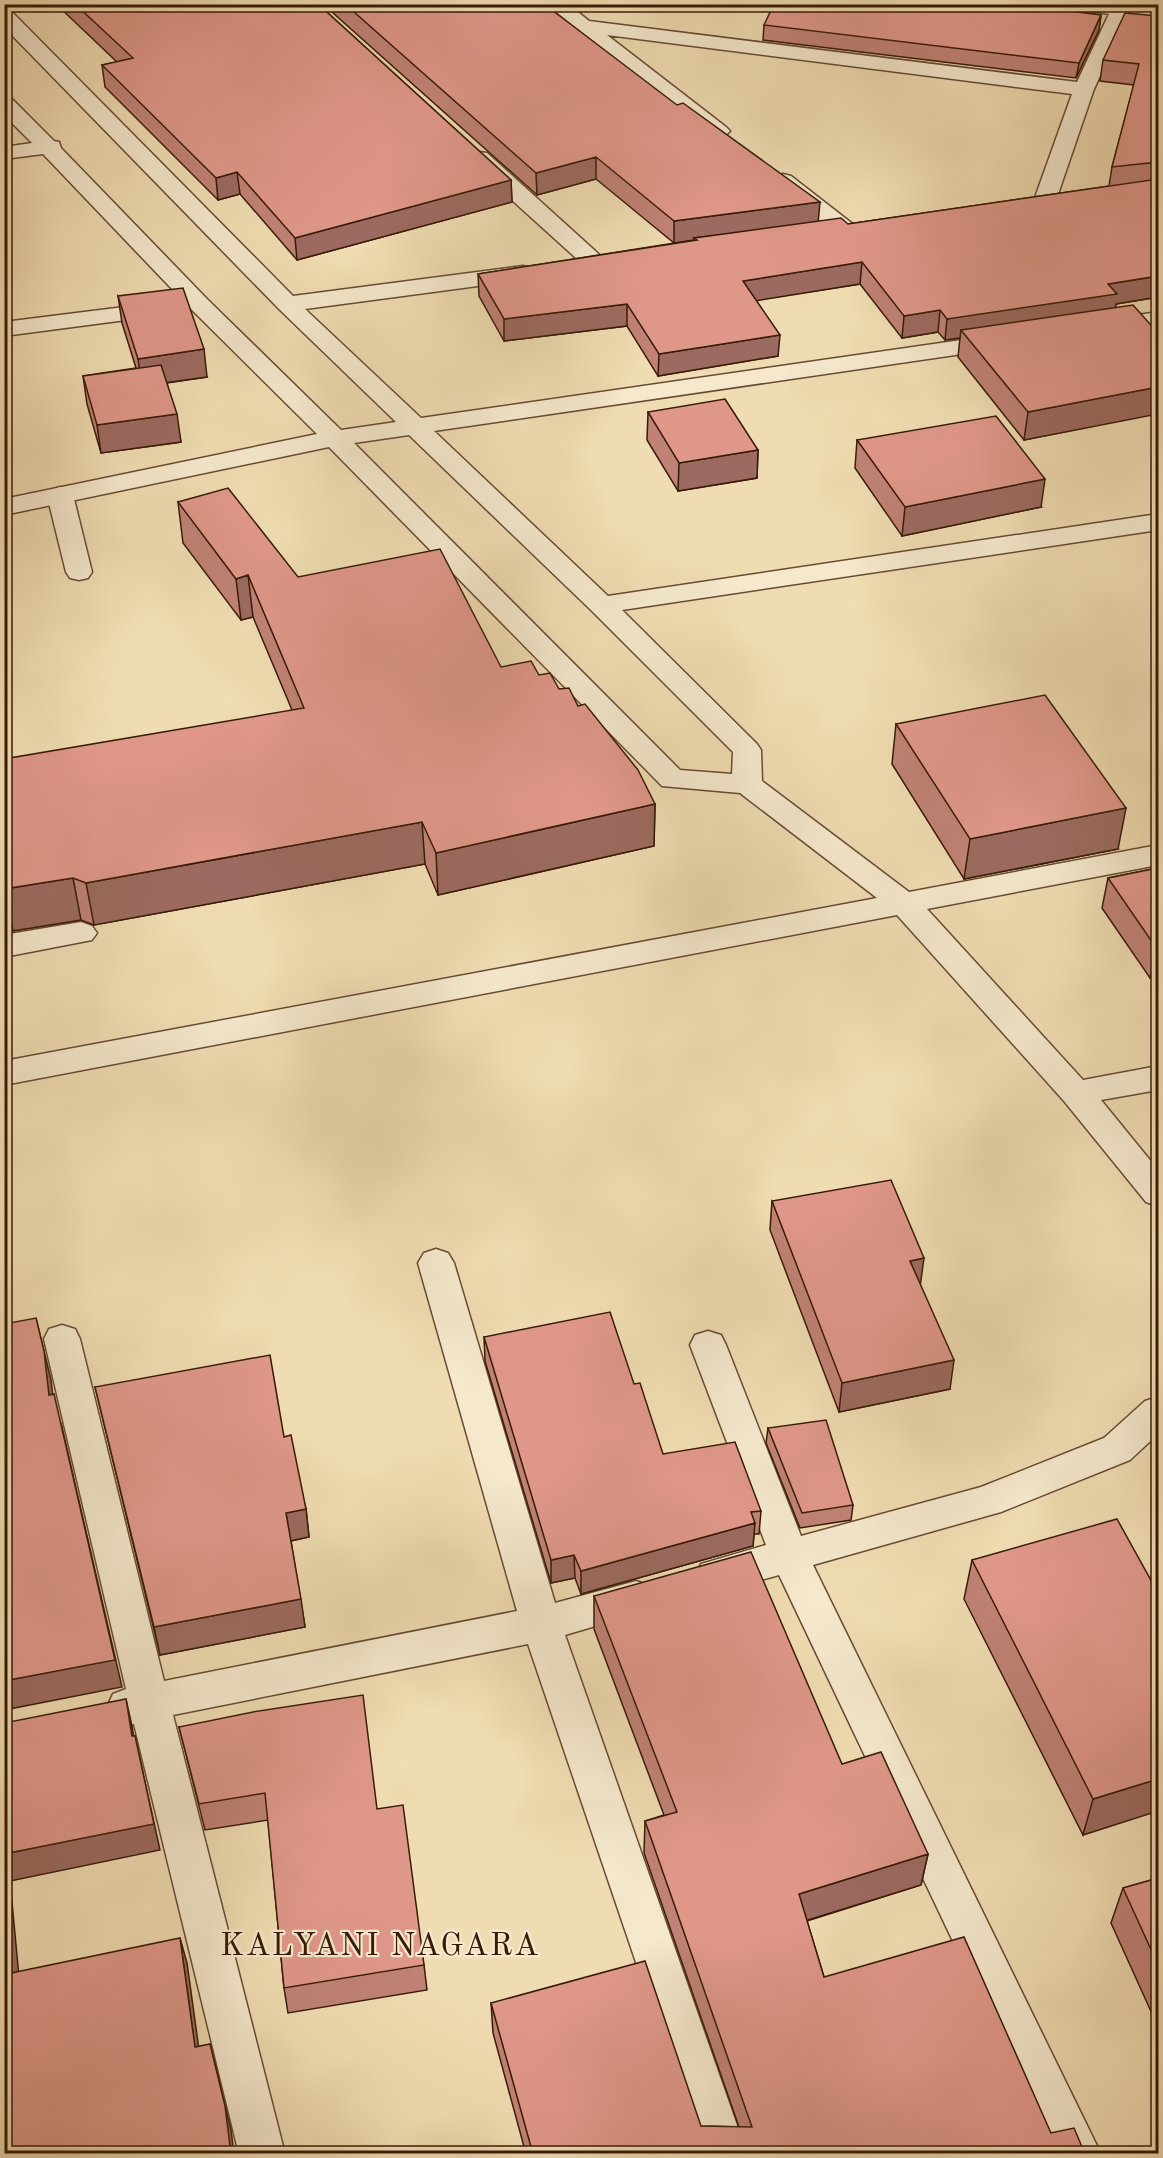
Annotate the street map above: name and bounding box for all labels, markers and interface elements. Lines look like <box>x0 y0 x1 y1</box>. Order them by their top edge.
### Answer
district label: KALYANI NAGARA <box>220 1931 540 1963</box>

